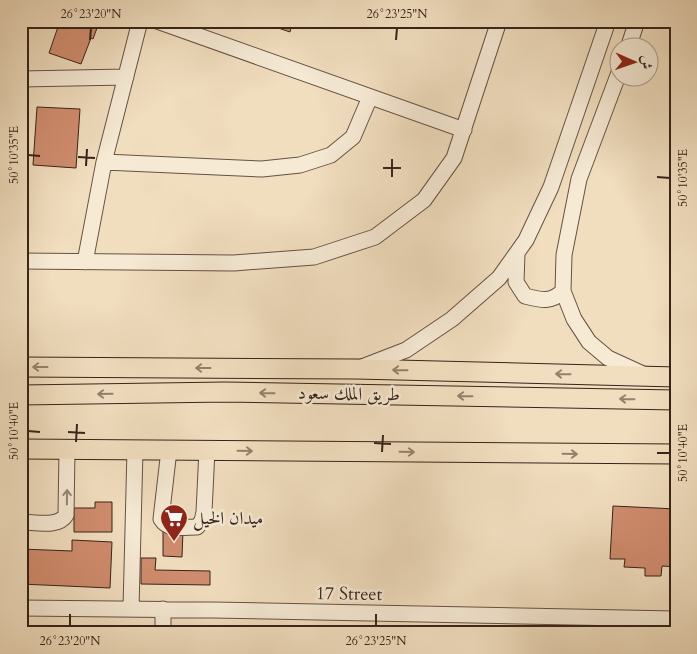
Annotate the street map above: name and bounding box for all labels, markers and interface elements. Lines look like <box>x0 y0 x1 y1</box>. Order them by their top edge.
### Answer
text: 26°23'20"N <box>61 6 122 22</box>
text: 26°23'25"N <box>367 6 428 22</box>
north arrow <box>610 38 660 88</box>
text: ش <box>637 55 656 70</box>
text: 50°10'35"E <box>6 126 22 184</box>
text: 50°10'35"E <box>675 149 691 207</box>
one-way arrow <box>32 362 48 372</box>
one-way arrow <box>195 363 211 373</box>
one-way arrow <box>392 365 408 375</box>
one-way arrow <box>555 369 571 379</box>
street label: طريق الملك سعود <box>298 381 400 407</box>
one-way arrow <box>259 388 276 398</box>
one-way arrow <box>97 389 113 399</box>
one-way arrow <box>457 392 473 401</box>
one-way arrow <box>619 394 636 404</box>
text: 50°10'40"E <box>6 402 22 460</box>
text: 50°10'40"E <box>675 424 691 482</box>
one-way arrow <box>236 446 253 456</box>
one-way arrow <box>399 447 415 457</box>
one-way arrow <box>562 449 578 459</box>
one-way arrow <box>62 490 71 506</box>
supermarket icon: ميدان الخيل <box>159 503 189 542</box>
place label: ميدان الخيل <box>193 506 263 531</box>
street label: 17 Street <box>315 581 383 607</box>
text: 26°23'20"N <box>40 633 101 649</box>
text: 26°23'25"N <box>346 633 407 649</box>

